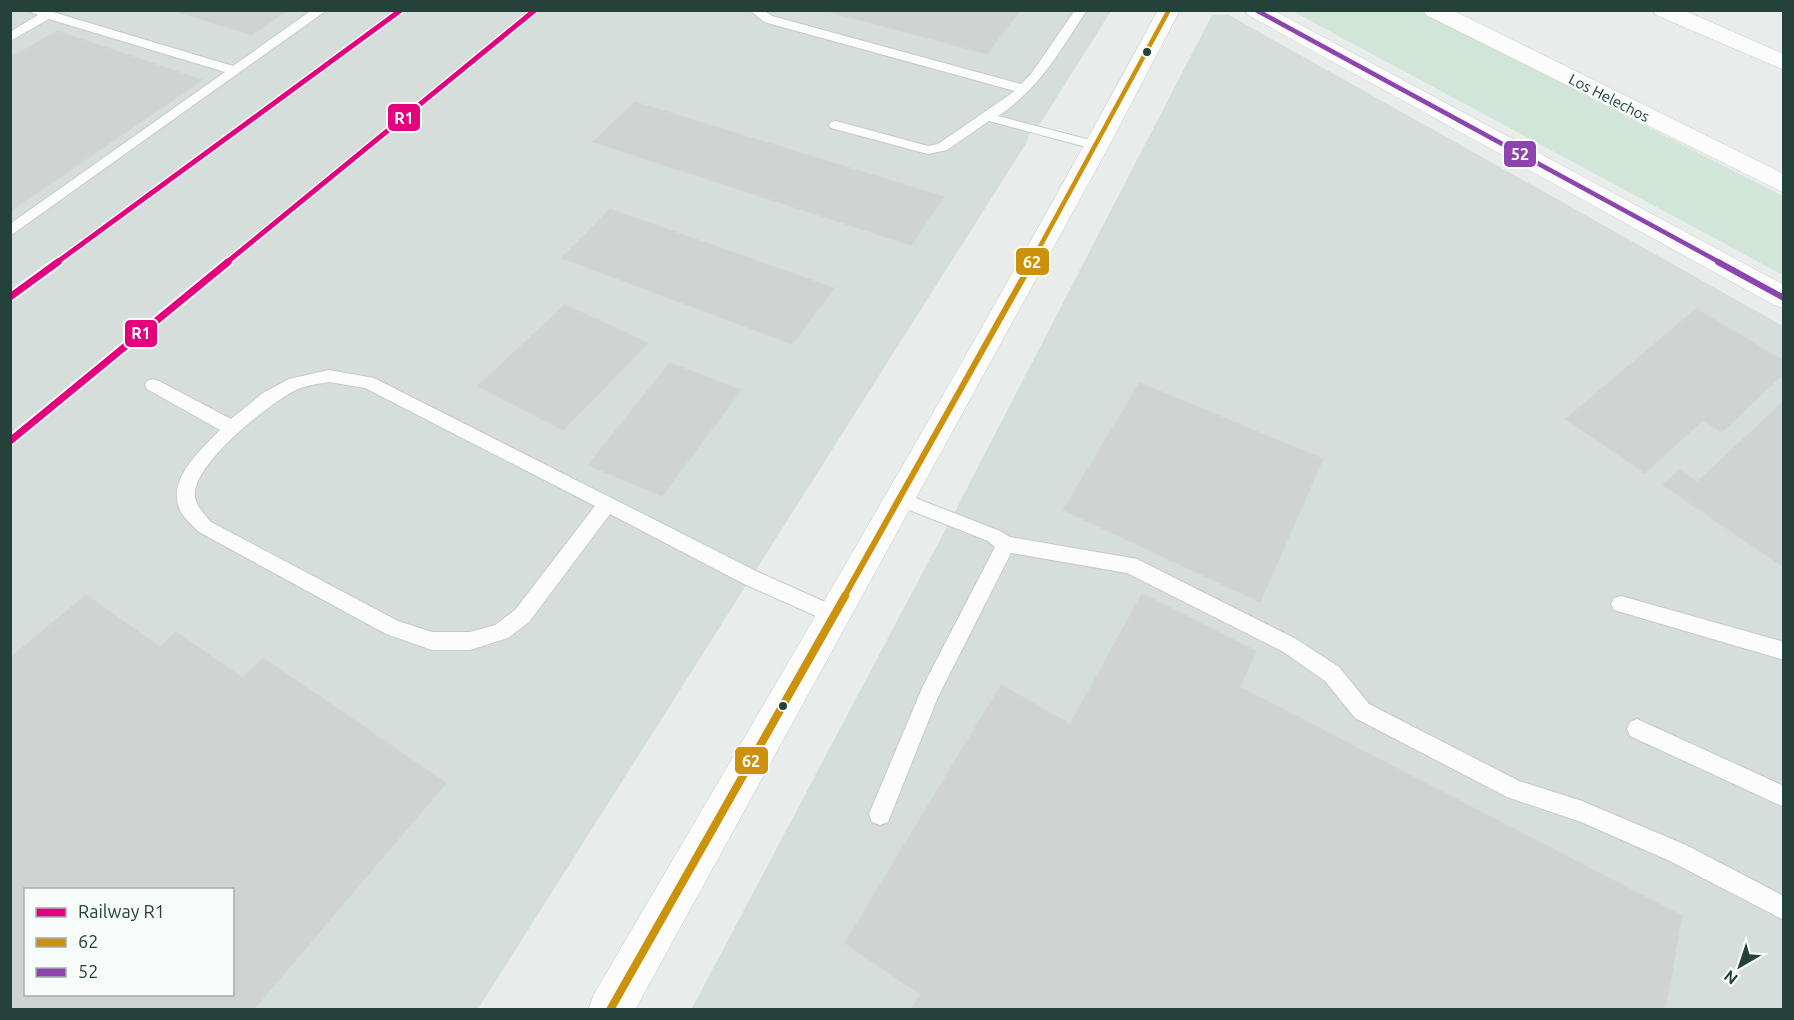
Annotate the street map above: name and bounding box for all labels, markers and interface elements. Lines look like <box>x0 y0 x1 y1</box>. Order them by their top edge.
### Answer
unlabelled marker <box>1141 46 1153 58</box>
street label: Los Helechos <box>1566 70 1652 125</box>
line badge: R1 <box>387 103 421 132</box>
text: R1 <box>394 109 414 127</box>
line badge: 52 <box>1503 140 1537 168</box>
text: 52 <box>1511 145 1529 163</box>
line badge: 62 <box>1015 247 1050 276</box>
text: 62 <box>1023 253 1041 271</box>
line badge: R1 <box>124 319 158 348</box>
text: R1 <box>131 324 151 342</box>
unlabelled marker <box>777 700 789 712</box>
line badge: 62 <box>734 746 769 775</box>
text: 62 <box>742 752 760 770</box>
legend <box>24 888 234 996</box>
text: Railway R1 <box>78 901 165 921</box>
text: 62 <box>78 931 98 951</box>
north arrow <box>1710 936 1770 996</box>
text: 52 <box>78 961 98 981</box>
text: N <box>1720 967 1741 988</box>

